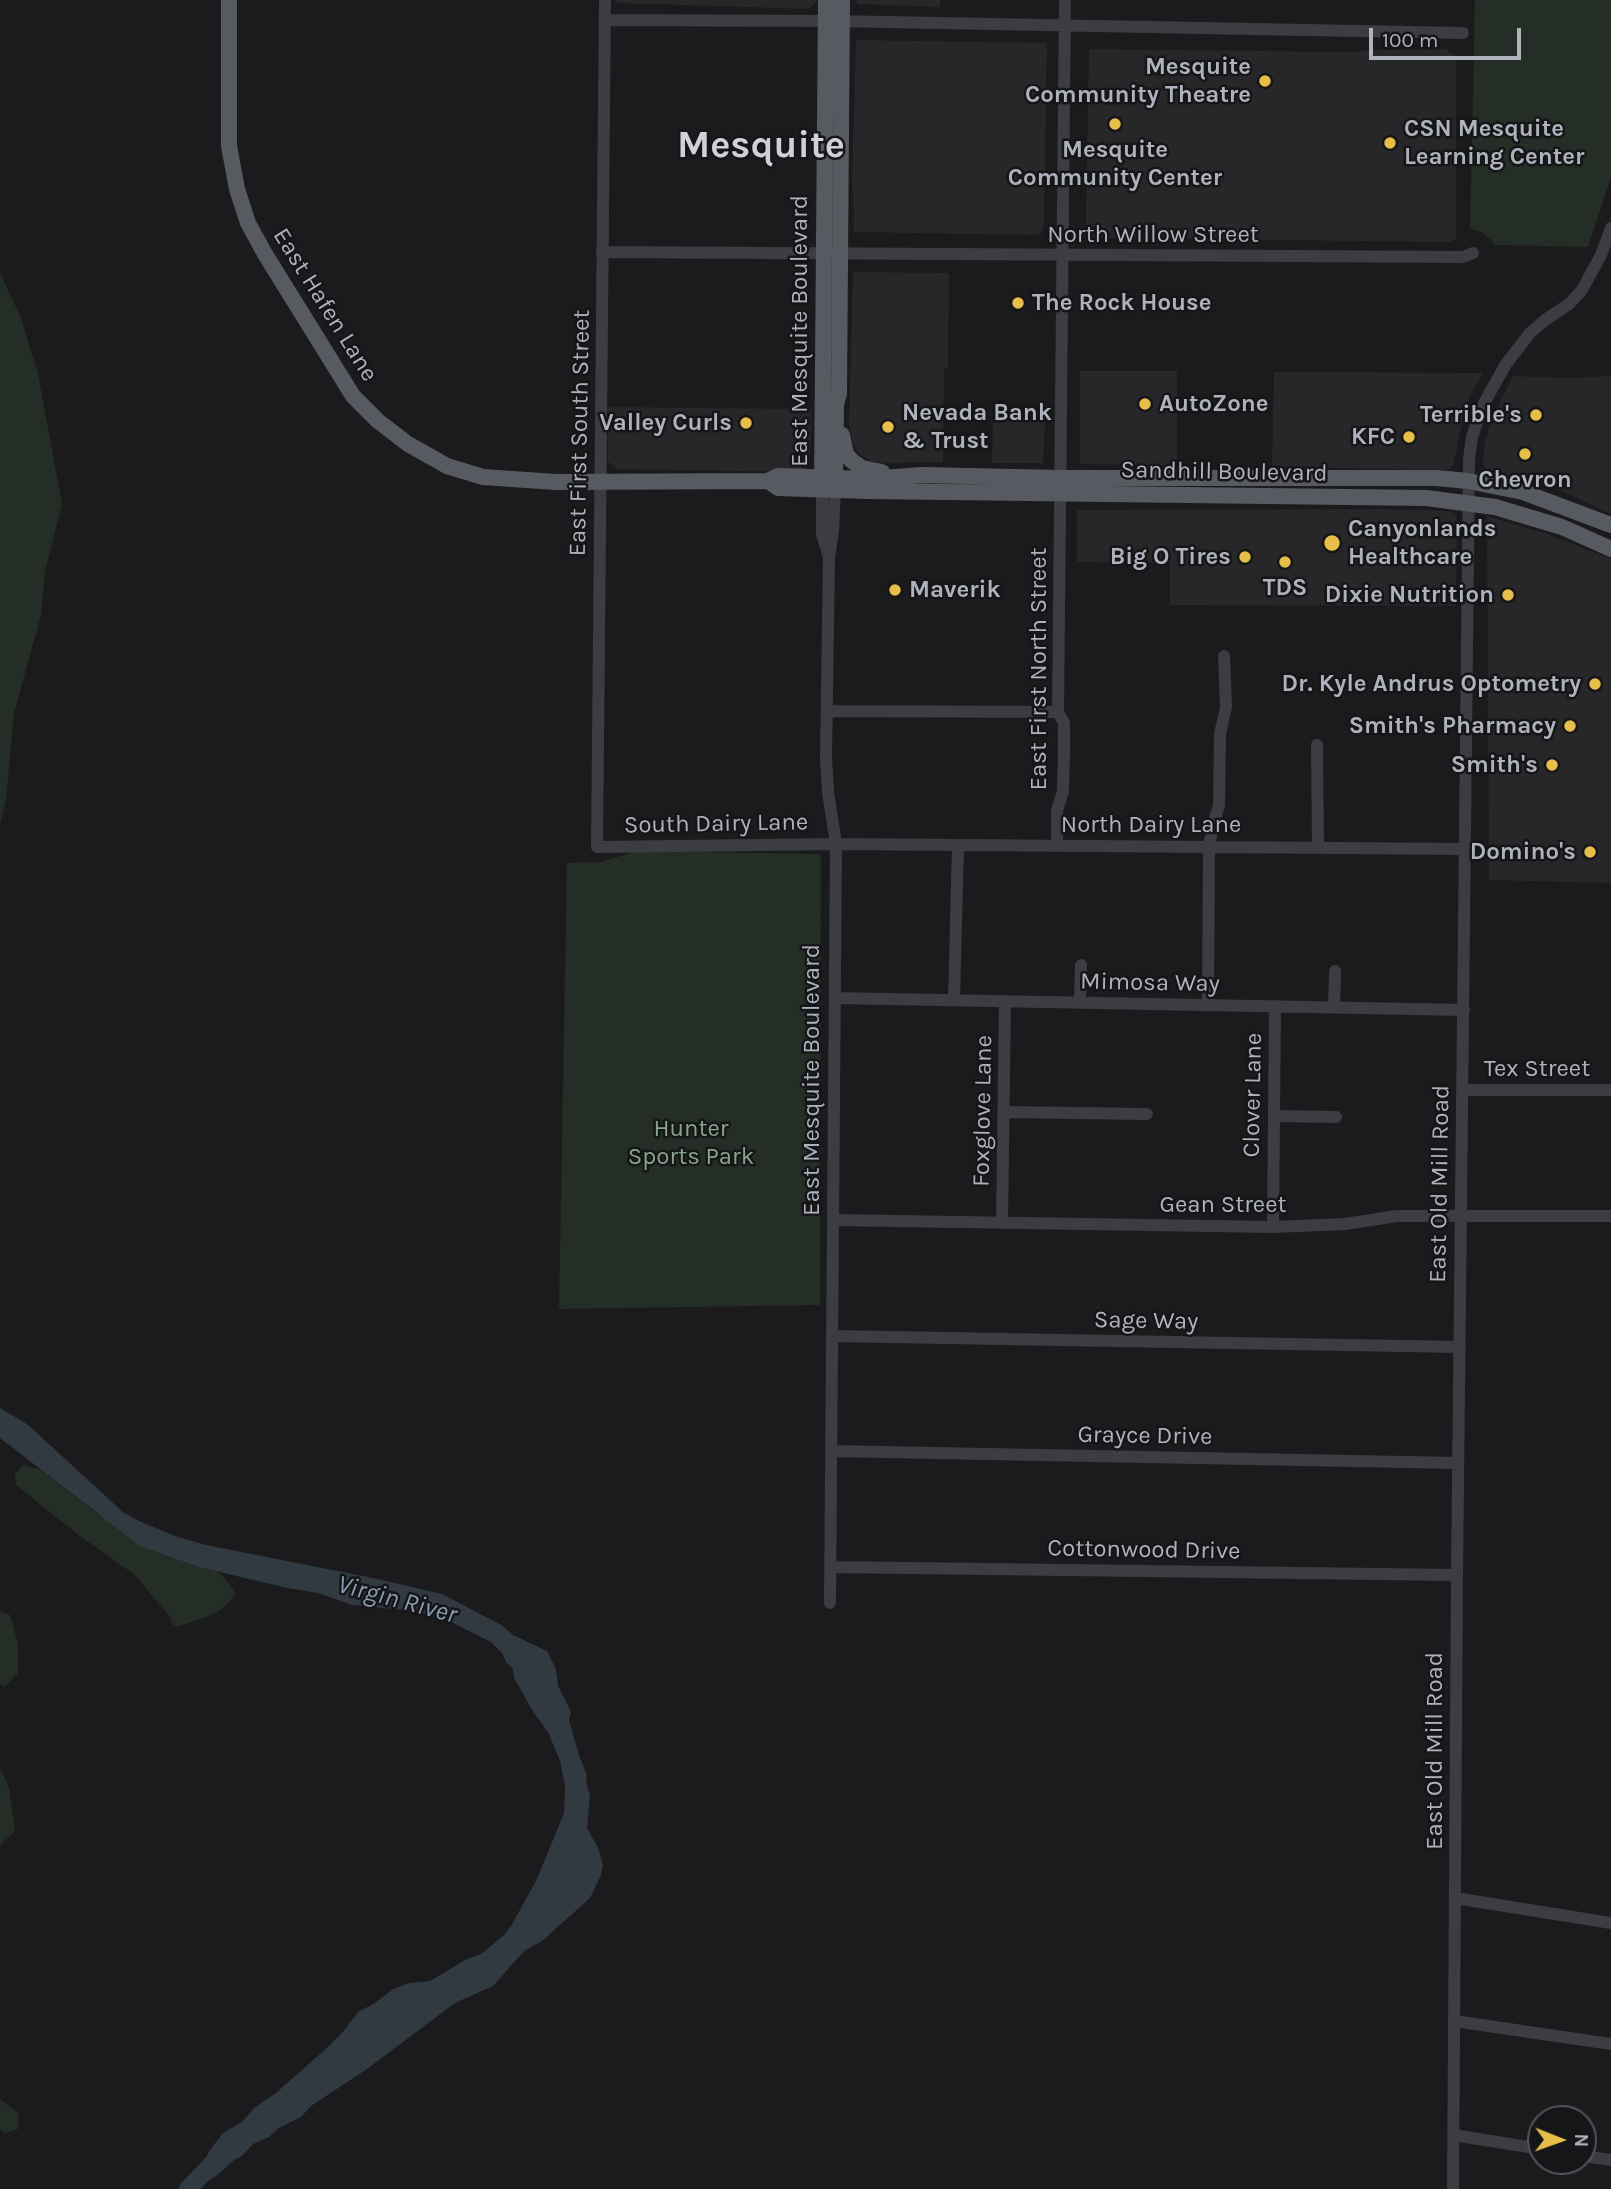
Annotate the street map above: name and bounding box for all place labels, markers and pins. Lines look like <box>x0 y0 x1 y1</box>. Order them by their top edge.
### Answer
place label: Mesquite Community Theatre <box>1025 53 1251 109</box>
marker: Mesquite Community Theatre <box>1257 73 1273 89</box>
place label: CSN Mesquite Learning Center <box>1404 115 1584 171</box>
marker: Mesquite Community Center <box>1107 116 1123 132</box>
marker: CSN Mesquite Learning Center <box>1382 135 1398 151</box>
place label: Mesquite Community Center <box>1008 136 1222 192</box>
place label: The Rock House <box>1032 289 1211 317</box>
marker: The Rock House <box>1010 295 1026 311</box>
place label: AutoZone <box>1159 390 1268 418</box>
marker: AutoZone <box>1137 396 1153 412</box>
place label: Nevada Bank & Trust <box>902 399 1052 455</box>
place label: Terrible's <box>1420 401 1522 429</box>
marker: Terrible's <box>1528 407 1544 423</box>
place label: Valley Curls <box>599 409 732 437</box>
marker: Valley Curls <box>738 415 754 431</box>
marker: Nevada Bank & Trust <box>880 419 896 435</box>
place label: KFC <box>1351 423 1395 451</box>
marker: KFC <box>1401 429 1417 445</box>
marker: Chevron <box>1517 446 1533 462</box>
place label: Chevron <box>1478 466 1572 494</box>
place label: Canyonlands Healthcare <box>1348 515 1497 571</box>
marker: Canyonlands Healthcare <box>1322 533 1342 553</box>
place label: Big O Tires <box>1110 543 1231 571</box>
marker: Big O Tires <box>1237 549 1253 565</box>
marker: TDS <box>1277 554 1293 570</box>
place label: TDS <box>1263 574 1307 602</box>
place label: Maverik <box>909 576 1001 604</box>
place label: Dixie Nutrition <box>1325 581 1494 609</box>
marker: Maverik <box>887 582 903 598</box>
marker: Dixie Nutrition <box>1500 587 1516 603</box>
place label: Dr. Kyle Andrus Optometry <box>1282 670 1581 698</box>
marker: Dr. Kyle Andrus Optometry <box>1587 676 1603 692</box>
place label: Smith's Pharmacy <box>1349 712 1556 740</box>
marker: Smith's Pharmacy <box>1562 718 1578 734</box>
place label: Smith's <box>1451 751 1538 779</box>
marker: Smith's <box>1544 757 1560 773</box>
place label: Domino's <box>1470 838 1576 866</box>
marker: Domino's <box>1582 844 1598 860</box>

